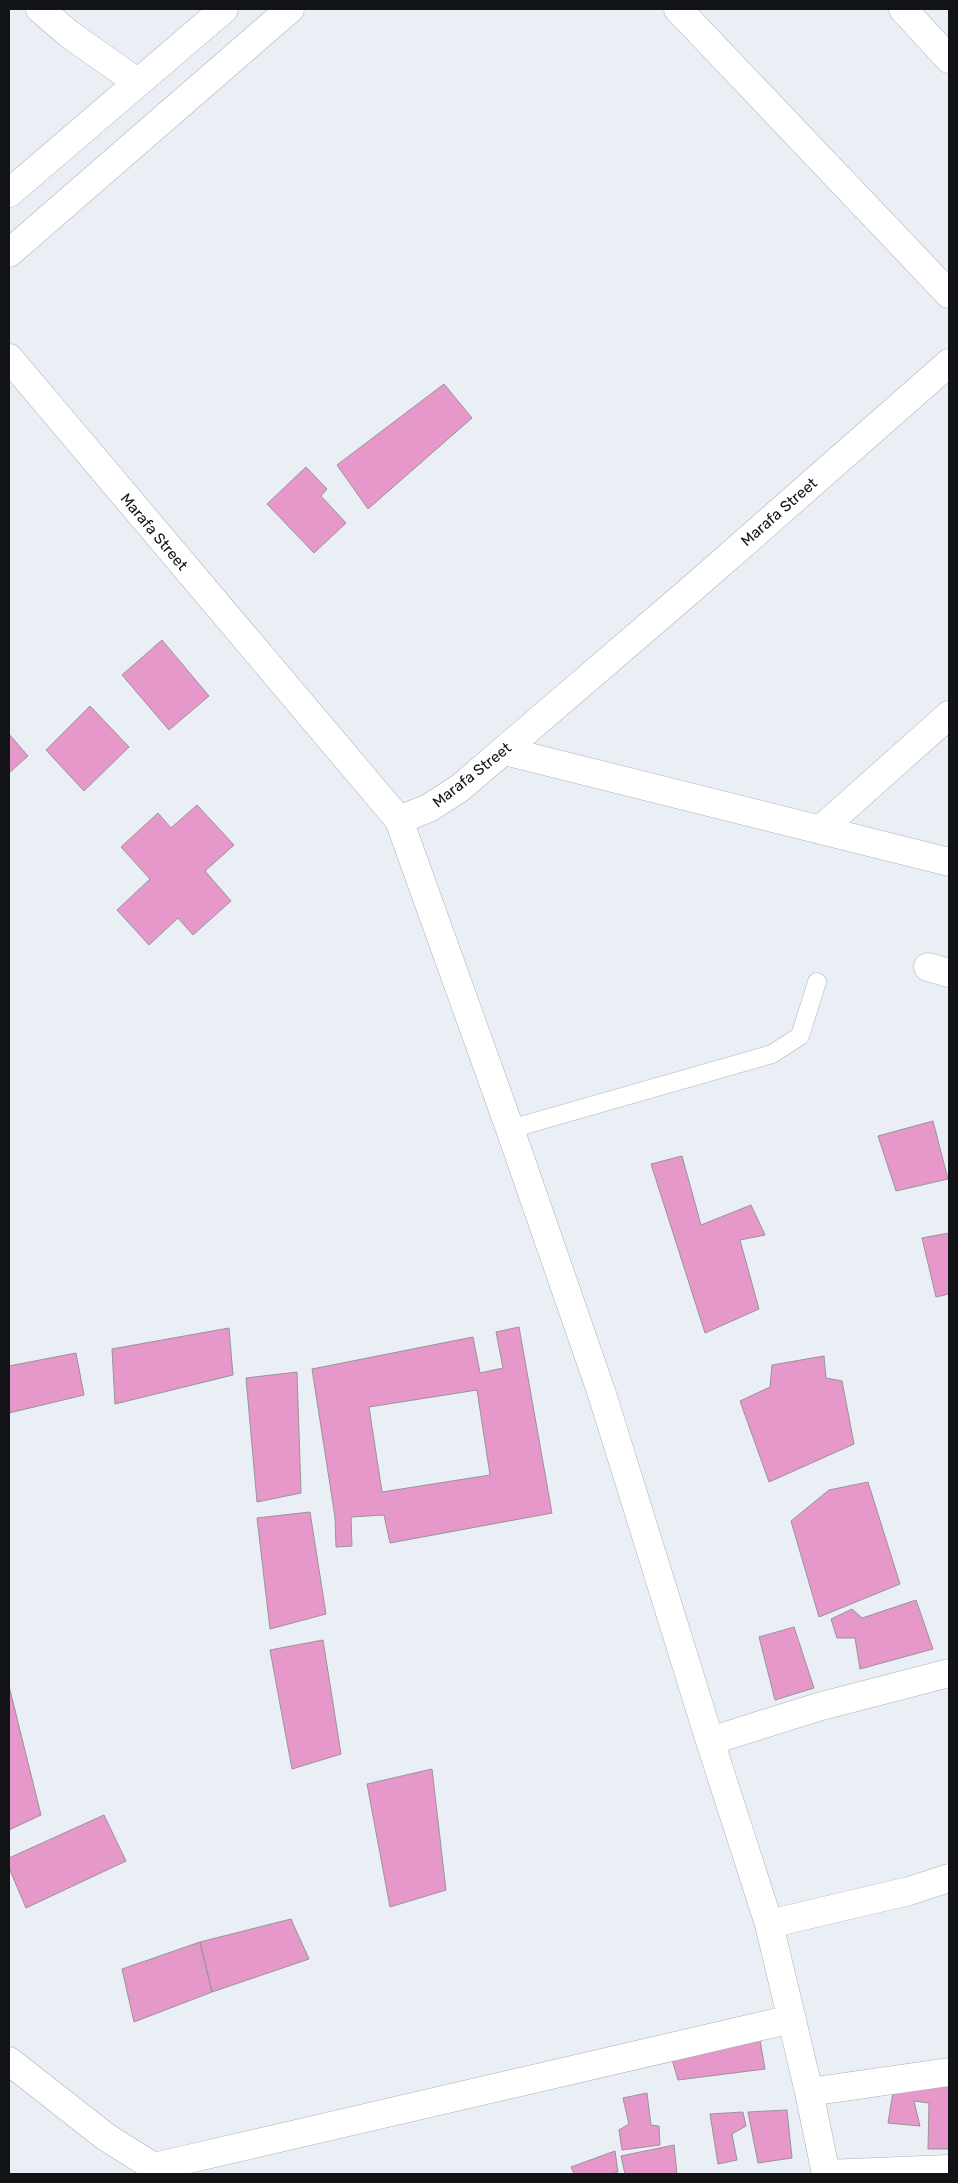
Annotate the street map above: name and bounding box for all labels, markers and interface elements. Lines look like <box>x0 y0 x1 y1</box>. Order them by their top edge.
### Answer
street label: Marafa Street <box>737 474 821 550</box>
street label: Marafa Street <box>117 490 191 574</box>
street label: Marafa Street <box>429 739 515 811</box>

